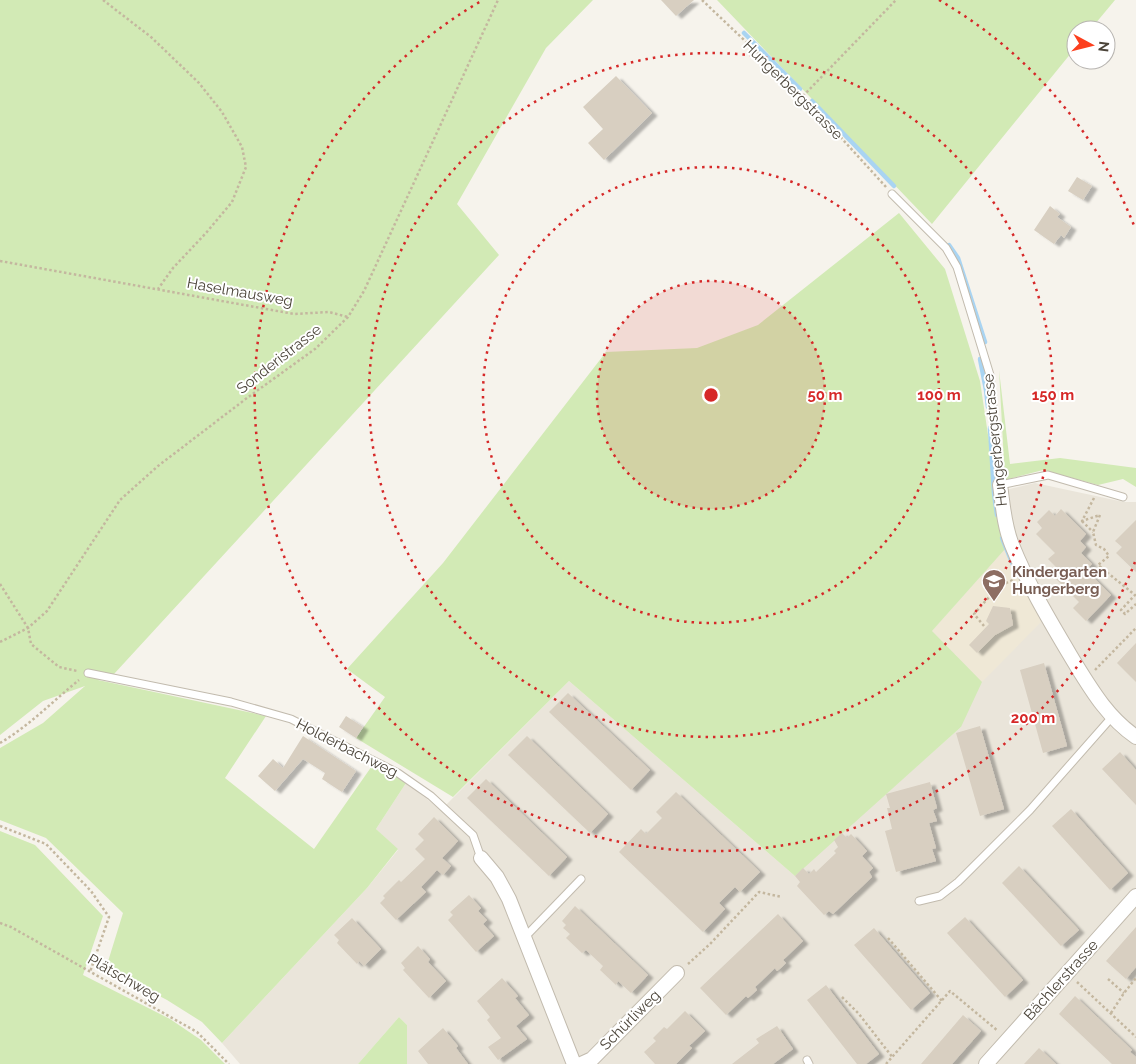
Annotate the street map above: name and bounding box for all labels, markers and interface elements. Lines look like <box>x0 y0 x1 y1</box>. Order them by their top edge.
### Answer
north arrow <box>1066 20 1116 70</box>
street label: Hungerbergstrasse <box>739 36 847 144</box>
text: N <box>1095 40 1112 53</box>
street label: Haselmausweg <box>186 274 294 310</box>
street label: Sonderistrasse <box>233 320 325 398</box>
street label: Hungerbergstrasse <box>979 373 1011 507</box>
centre of rings <box>702 386 720 404</box>
text: 50 m <box>807 386 843 404</box>
text: 100 m <box>917 386 961 404</box>
text: 150 m <box>1032 386 1074 404</box>
place label: Kindergarten Hungerberg <box>1012 563 1107 598</box>
school or university icon: Kindergarten Hungerberg <box>981 568 1007 602</box>
text: 200 m <box>1011 709 1055 727</box>
street label: Holderbachweg <box>293 715 401 781</box>
street label: Bächlerstrasse <box>1020 936 1102 1024</box>
street label: Plätschweg <box>85 950 163 1006</box>
street label: Schürliweg <box>596 986 664 1054</box>

